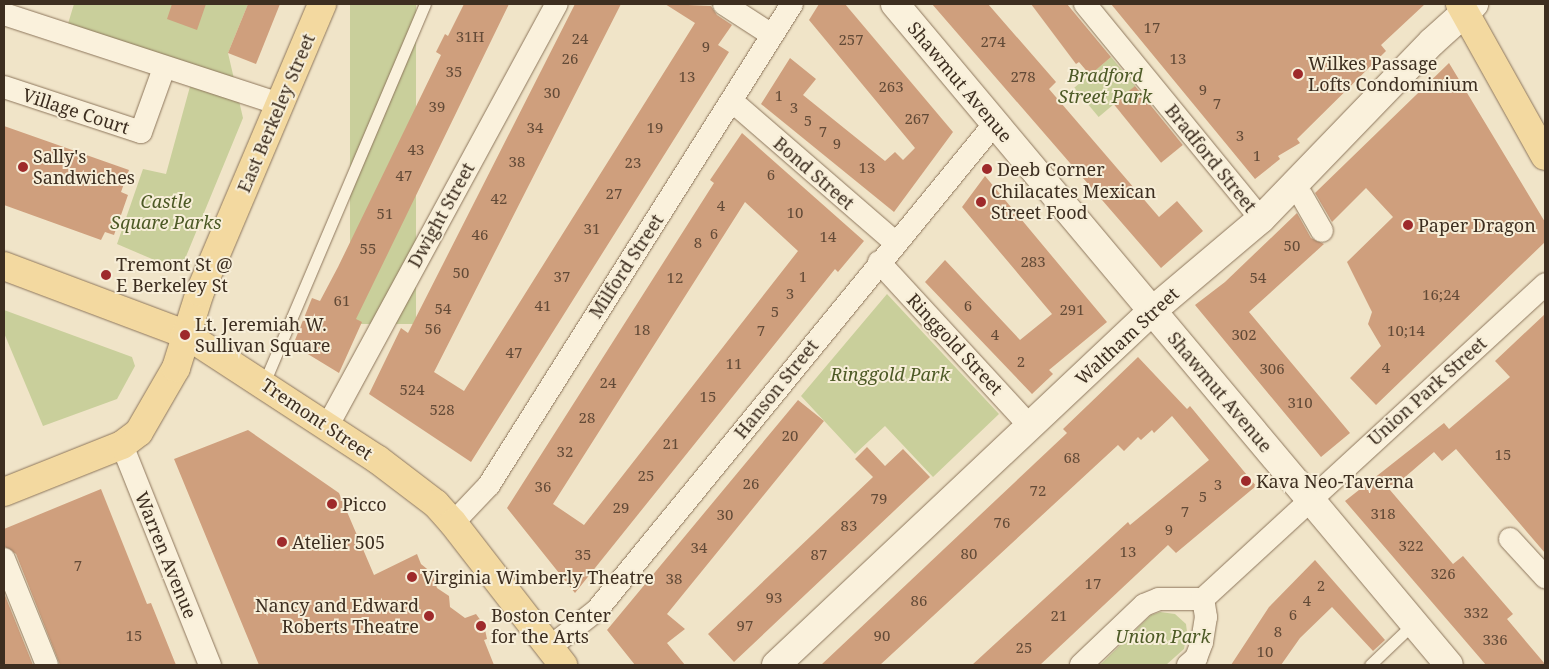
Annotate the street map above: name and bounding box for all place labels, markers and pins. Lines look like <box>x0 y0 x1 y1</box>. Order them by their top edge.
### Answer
place label: Wilkes Passage Lofts Condominium <box>1308 53 1478 96</box>
marker: Wilkes Passage Lofts Condominium <box>1292 68 1304 80</box>
place label: Sally's Sandwiches <box>33 146 135 188</box>
place label: Deeb Corner <box>997 158 1105 180</box>
marker: Sally's Sandwiches <box>17 161 29 173</box>
marker: Deeb Corner <box>981 163 993 175</box>
place label: Chilacates Mexican Street Food <box>991 181 1156 223</box>
marker: Chilacates Mexican Street Food <box>975 196 987 208</box>
place label: Paper Dragon <box>1418 214 1536 236</box>
marker: Paper Dragon <box>1402 219 1414 231</box>
place label: Tremont St @ E Berkeley St <box>116 254 233 296</box>
marker: Tremont St @ E Berkeley St <box>100 269 112 281</box>
place label: Lt. Jeremiah W. Sullivan Square <box>195 314 331 356</box>
marker: Lt. Jeremiah W. Sullivan Square <box>179 329 191 341</box>
place label: Kava Neo-Taverna <box>1256 470 1414 492</box>
marker: Kava Neo-Taverna <box>1240 475 1252 487</box>
place label: Picco <box>342 493 387 515</box>
marker: Picco <box>326 498 338 510</box>
place label: Atelier 505 <box>292 531 385 553</box>
marker: Atelier 505 <box>276 536 288 548</box>
place label: Virginia Wimberly Theatre <box>422 566 654 588</box>
marker: Virginia Wimberly Theatre <box>406 571 418 583</box>
place label: Nancy and Edward Roberts Theatre <box>255 595 419 638</box>
place label: Boston Center for the Arts <box>491 605 611 648</box>
marker: Nancy and Edward Roberts Theatre <box>423 610 435 622</box>
marker: Boston Center for the Arts <box>475 620 487 632</box>

